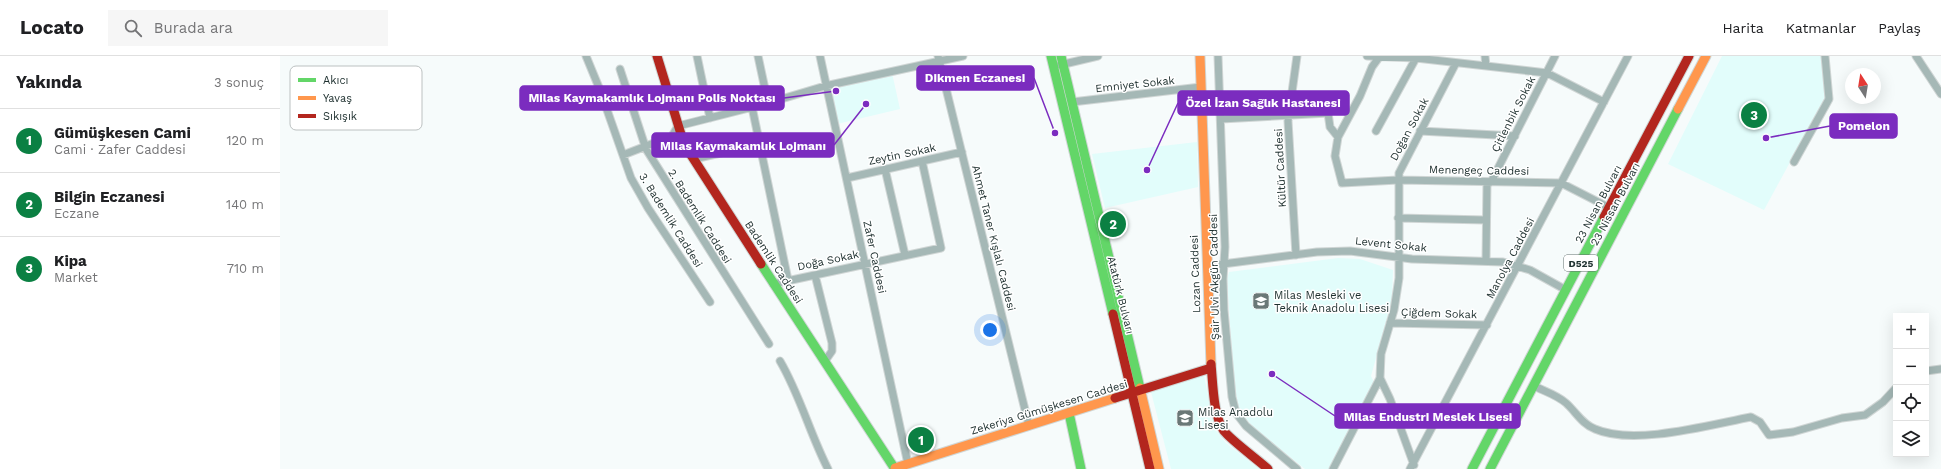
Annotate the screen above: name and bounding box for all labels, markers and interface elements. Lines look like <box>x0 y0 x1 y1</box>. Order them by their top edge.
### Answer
search box <box>108 10 388 46</box>
text: Locato <box>20 16 84 39</box>
icon: search <box>122 17 144 39</box>
text: Burada ara <box>154 19 233 37</box>
text: Harita <box>1722 20 1764 36</box>
text: Katmanlar <box>1786 20 1856 36</box>
text: Paylaş <box>1878 20 1921 36</box>
legend <box>290 66 422 130</box>
callout: Dikmen Eczanesi <box>917 66 1034 90</box>
north arrow <box>1845 68 1881 104</box>
text: Dikmen Eczanesi <box>925 71 1025 85</box>
text: Yakında <box>16 72 82 92</box>
text: Akıcı <box>323 74 349 87</box>
street label: Emniyet Sokak <box>1095 74 1175 95</box>
street label: Çitlenbik Sokak <box>1489 74 1538 154</box>
text: 3 sonuç <box>214 75 264 90</box>
callout: Milas Kaymakamlık Lojmanı Polis Noktası <box>520 86 784 110</box>
text: Milas Kaymakamlık Lojmanı Polis Noktası <box>528 91 776 105</box>
callout: Özel İzan Sağlık Hastanesi <box>1178 91 1349 115</box>
text: Yavaş <box>323 92 352 105</box>
text: Özel İzan Sağlık Hastanesi <box>1185 96 1341 110</box>
street label: Doğan Sokak <box>1387 96 1431 163</box>
pin: 3 <box>1741 100 1767 130</box>
text: Sıkışık <box>323 110 357 123</box>
callout: Pomelon <box>1830 114 1897 138</box>
text: Pomelon <box>1838 119 1890 133</box>
text: Gümüşkesen Cami <box>54 124 191 142</box>
street label: Kültür Caddesi <box>1272 128 1289 208</box>
text: 1 <box>26 133 32 148</box>
text: 120 m <box>226 133 264 148</box>
callout: Milas Kaymakamlık Lojmanı <box>652 133 834 157</box>
text: Milas Kaymakamlık Lojmanı <box>660 139 826 153</box>
street label: Zeytin Sokak <box>867 141 937 168</box>
text: Cami · Zafer Caddesi <box>54 142 186 157</box>
street label: 23 Nissan Bulvarı <box>1588 160 1643 248</box>
street label: Menengeç Caddesi <box>1429 163 1529 178</box>
street label: 23 Nisan Bulvarı <box>1572 163 1624 245</box>
street label: Ahmet Taner Kışlalı Caddesi <box>969 164 1018 312</box>
street label: 2. Bademlik Caddesi <box>665 167 734 266</box>
street label: 3. Bademlik Caddesi <box>636 171 705 270</box>
text: Bilgin Eczanesi <box>54 188 165 206</box>
text: 2 <box>25 197 33 212</box>
text: 140 m <box>226 197 264 212</box>
text: Eczane <box>54 206 99 221</box>
pin: 2 <box>1100 209 1126 239</box>
street label: Şair Ulvi Akgün Caddesi <box>1207 214 1222 340</box>
street label: Manolya Caddesi <box>1484 215 1537 301</box>
street label: Bademlik Caddesi <box>742 219 805 306</box>
street label: Zafer Caddesi <box>860 219 889 295</box>
street label: Levent Sokak <box>1354 234 1427 255</box>
street label: Lozan Caddesi <box>1188 235 1203 313</box>
street label: Doğa Sokak <box>796 248 860 273</box>
text: Kipa <box>54 252 87 270</box>
street label: Atatürk Bulvarı <box>1105 255 1136 335</box>
road number: D525 <box>1564 255 1598 271</box>
text: 3 <box>25 261 33 276</box>
text: 710 m <box>227 261 264 276</box>
text: Market <box>54 270 98 285</box>
place label: Milas Mesleki ve Teknik Anadolu Lisesi <box>1274 289 1389 315</box>
school or university icon: Milas Mesleki ve Teknik Anadolu Lisesi <box>1251 291 1271 311</box>
street label: Çiğdem Sokak <box>1401 306 1477 321</box>
map controls <box>1893 313 1929 457</box>
button: + <box>1893 313 1929 349</box>
your location <box>980 320 1000 340</box>
button: − <box>1893 349 1929 385</box>
street label: Zekeriya Gümüşkesen Caddesi <box>969 377 1129 438</box>
button: locate <box>1893 385 1929 421</box>
callout: Milas Endustri Meslek Lisesi <box>1335 404 1520 428</box>
place label: Milas Anadolu Lisesi <box>1198 406 1273 432</box>
school or university icon: Milas Anadolu Lisesi <box>1175 408 1195 428</box>
text: Milas Endustri Meslek Lisesi <box>1344 410 1512 424</box>
button: layers <box>1893 421 1929 457</box>
pin: 1 <box>908 425 934 455</box>

